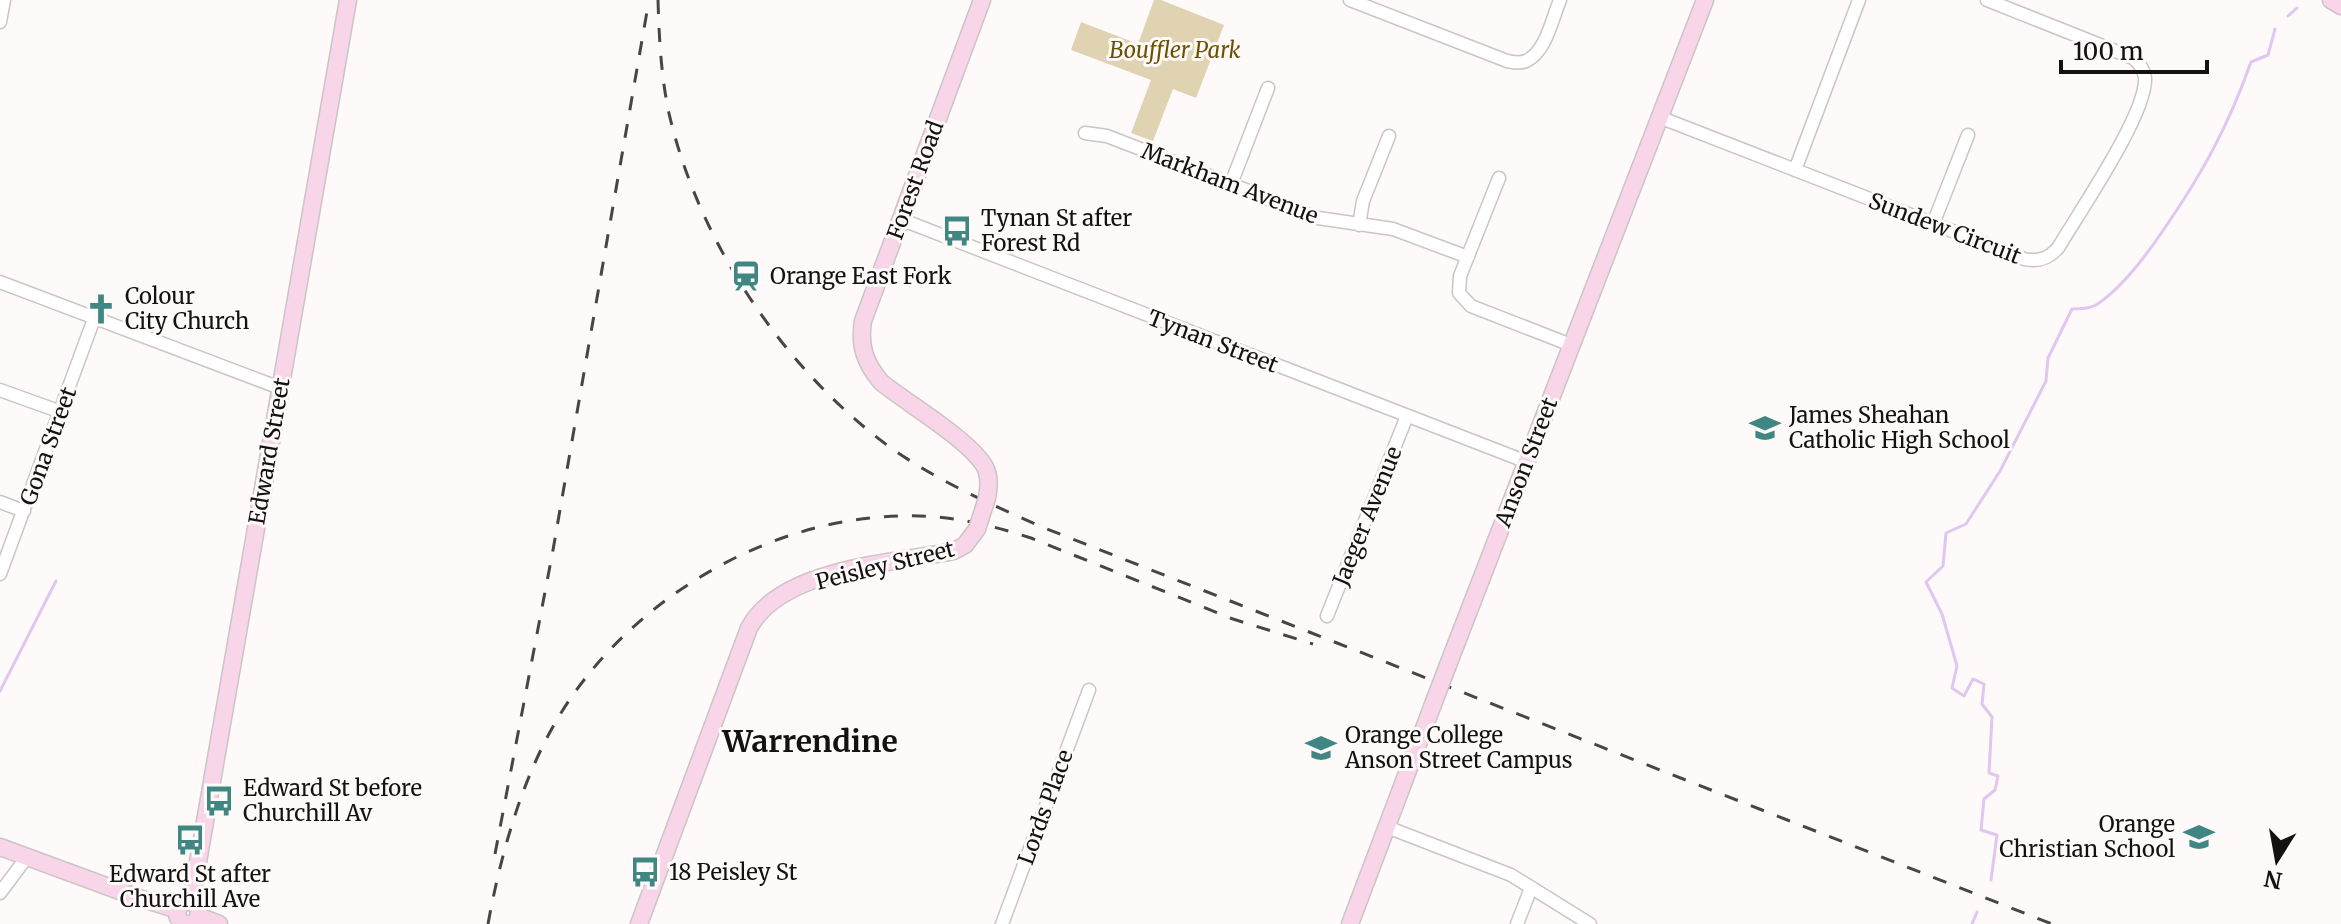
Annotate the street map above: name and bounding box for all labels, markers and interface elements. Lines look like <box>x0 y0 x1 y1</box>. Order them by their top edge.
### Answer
scale bar <box>2061 24 2207 74</box>
park label: Bouffler Park <box>1109 36 1241 64</box>
text: 100 m <box>2073 36 2144 67</box>
street label: Forest Road <box>881 117 949 243</box>
street label: Markham Avenue <box>1138 136 1322 230</box>
street label: Sundew Circuit <box>1865 186 2025 270</box>
place label: Tynan St after Forest Rd <box>981 204 1132 257</box>
bus stop icon: Tynan St after Forest Rd <box>940 214 974 248</box>
station icon: Orange East Fork <box>729 259 763 293</box>
place label: Orange East Fork <box>770 262 951 290</box>
place label: Colour City Church <box>125 282 250 335</box>
church icon: Colour City Church <box>84 292 118 326</box>
street label: Tynan Street <box>1144 303 1283 379</box>
street label: Edward Street <box>242 375 296 526</box>
street label: Gona Street <box>14 383 82 509</box>
street label: Anson Street <box>1488 393 1564 532</box>
place label: James Sheahan Catholic High School <box>1788 401 2010 454</box>
school or university icon: James Sheahan Catholic High School <box>1748 411 1782 445</box>
street label: Jaeger Avenue <box>1326 442 1408 591</box>
street label: Peisley Street <box>813 534 958 596</box>
place label: Orange College Anson Street Campus <box>1344 721 1573 774</box>
district label: Warrendine <box>721 722 898 760</box>
school or university icon: Orange College Anson Street Campus <box>1304 731 1338 765</box>
street label: Lords Place <box>1011 746 1079 868</box>
place label: Edward St before Churchill Av <box>243 774 422 827</box>
bus stop icon: Edward St before Churchill Av <box>202 784 236 818</box>
place label: Orange Christian School <box>1999 810 2175 863</box>
school or university icon: Orange Christian School <box>2182 820 2216 854</box>
north arrow <box>2237 820 2317 900</box>
bus stop icon: Edward St after Churchill Ave <box>173 823 207 857</box>
bus stop icon: 18 Peisley St <box>628 855 662 889</box>
place label: 18 Peisley St <box>669 858 798 886</box>
place label: Edward St after Churchill Ave <box>109 860 271 913</box>
text: N <box>2261 864 2284 895</box>

